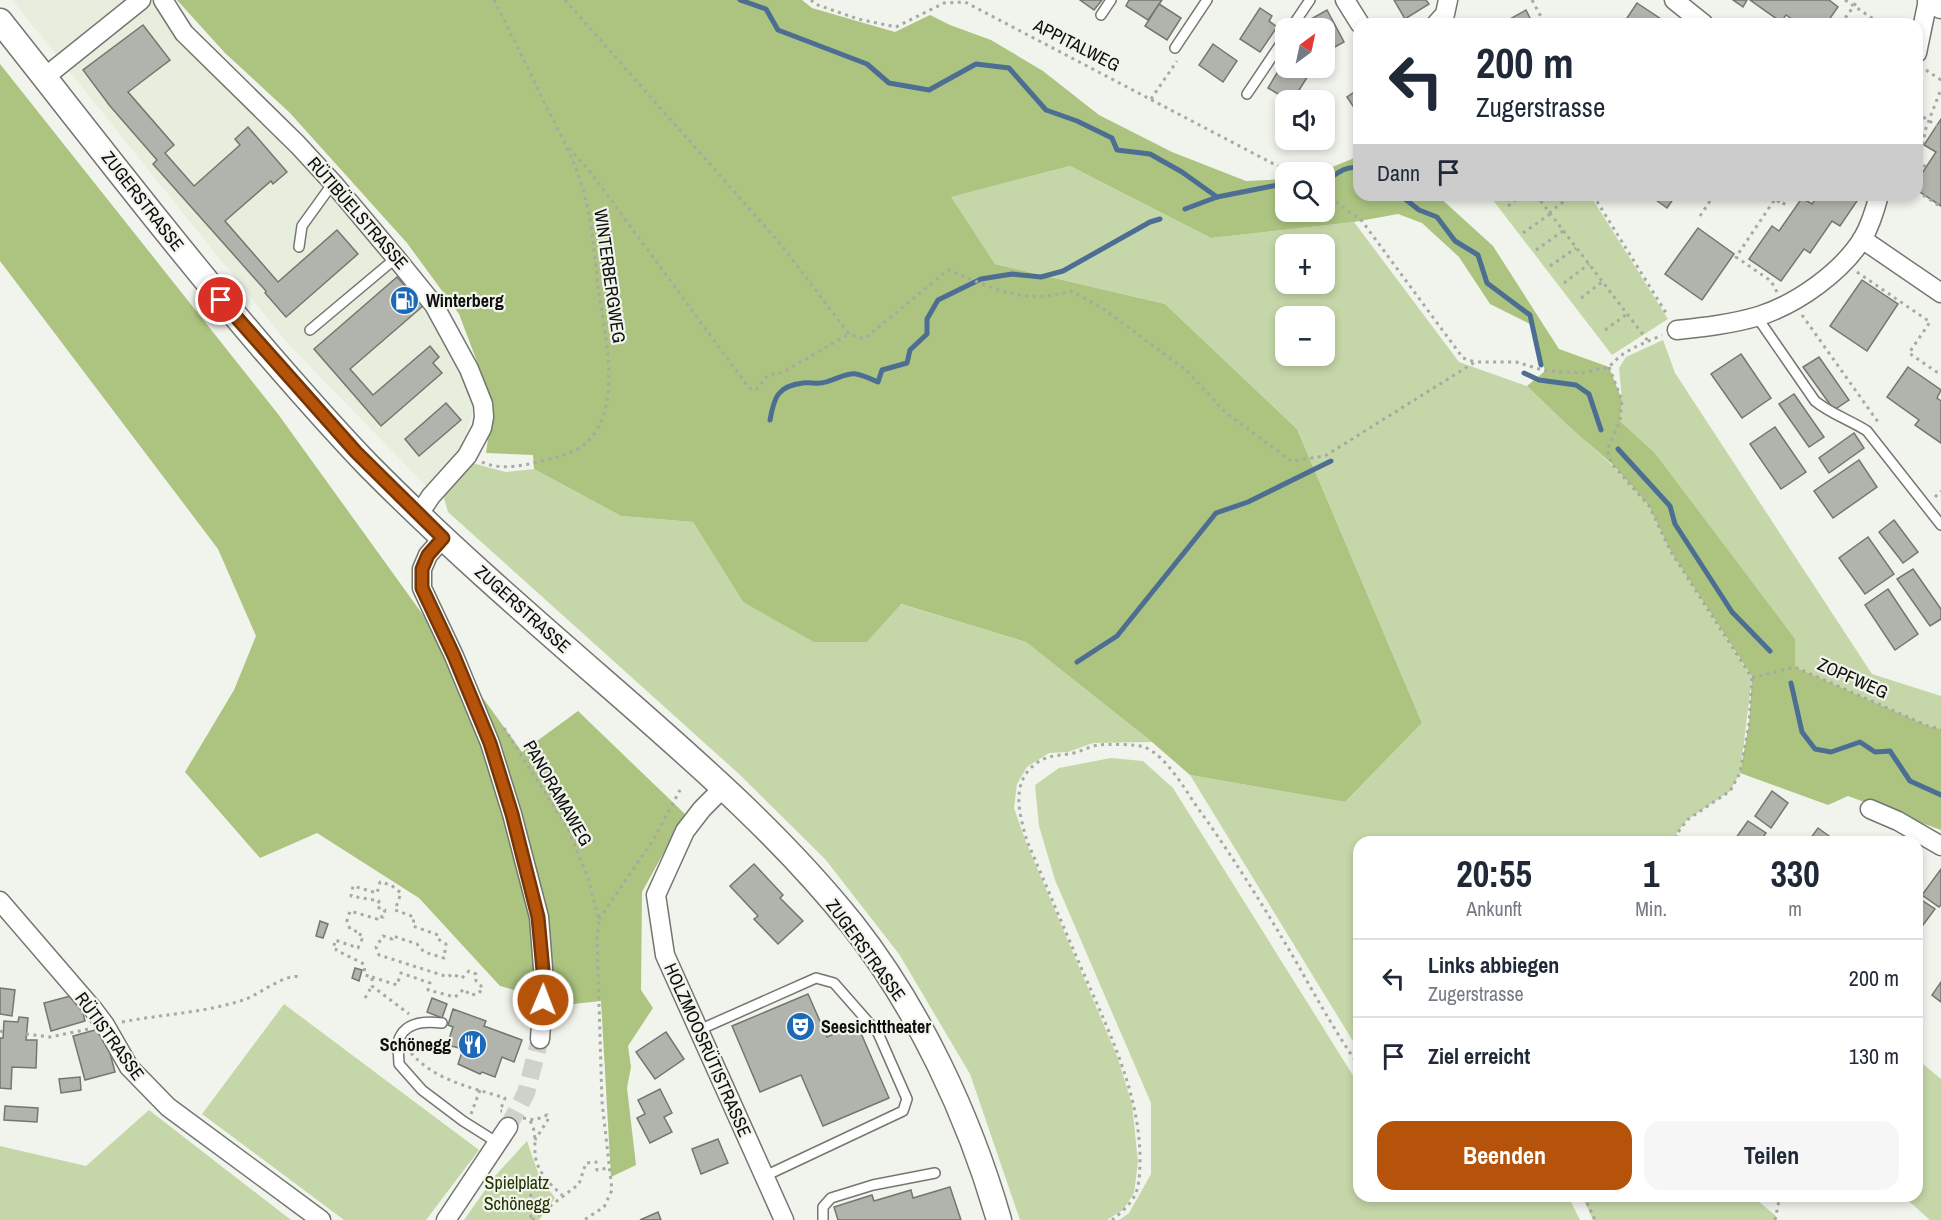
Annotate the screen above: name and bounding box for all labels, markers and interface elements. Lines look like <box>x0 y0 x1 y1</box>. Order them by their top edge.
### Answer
street label: APPITALWEG <box>1029 12 1124 77</box>
north arrow <box>1275 18 1335 78</box>
map controls <box>1275 18 1335 366</box>
text: 200 m <box>1476 35 1574 91</box>
icon: left <box>1377 42 1455 120</box>
text: Zugerstrasse <box>1476 89 1605 125</box>
button: sound <box>1275 90 1335 150</box>
street label: ZUGERSTRASSE <box>96 146 190 256</box>
street label: RÜTIBÜELSTRASSE <box>302 151 414 275</box>
icon: arrive <box>1432 156 1465 189</box>
text: Dann <box>1377 158 1420 188</box>
button: search <box>1275 162 1335 222</box>
street label: WINTERBERGWEG <box>588 207 632 345</box>
button: + <box>1275 234 1335 294</box>
pin <box>195 274 246 325</box>
icon: arrive <box>204 283 237 316</box>
fuel station icon: Winterberg <box>389 284 421 316</box>
place label: Winterberg <box>426 288 504 313</box>
button: − <box>1275 306 1335 366</box>
street label: ZUGERSTRASSE <box>470 559 576 659</box>
street label: ZOPFWEG <box>1814 651 1892 705</box>
street label: PANORAMAWEG <box>518 736 598 850</box>
text: 20:55 <box>1456 850 1532 898</box>
text: 1 <box>1643 850 1659 898</box>
text: 330 <box>1770 850 1820 898</box>
street label: ZUGERSTRASSE <box>820 894 912 1006</box>
text: Ankunft <box>1466 895 1522 922</box>
text: Min. <box>1635 895 1667 922</box>
text: m <box>1788 895 1802 922</box>
text: Links abbiegen <box>1428 950 1559 980</box>
street label: HOLZMOOSRÜTISTRASSE <box>658 959 758 1141</box>
icon: left <box>1377 962 1410 995</box>
text: 200 m <box>1849 963 1899 993</box>
position arrow <box>511 968 575 1032</box>
text: Zugerstrasse <box>1428 980 1524 1007</box>
street label: RÜTISTRASSE <box>70 987 150 1085</box>
theatre icon: Seesichttheater <box>784 1010 816 1042</box>
place label: Seesichttheater <box>821 1014 931 1039</box>
restaurant icon: Schönegg <box>456 1028 488 1060</box>
place label: Schönegg <box>380 1032 451 1057</box>
icon: arrive <box>1377 1040 1410 1073</box>
text: Ziel erreicht <box>1428 1041 1530 1071</box>
text: 130 m <box>1849 1041 1899 1071</box>
button: Beenden <box>1377 1121 1632 1190</box>
button: Teilen <box>1644 1121 1899 1190</box>
park label: Spielplatz Schönegg <box>484 1170 551 1216</box>

